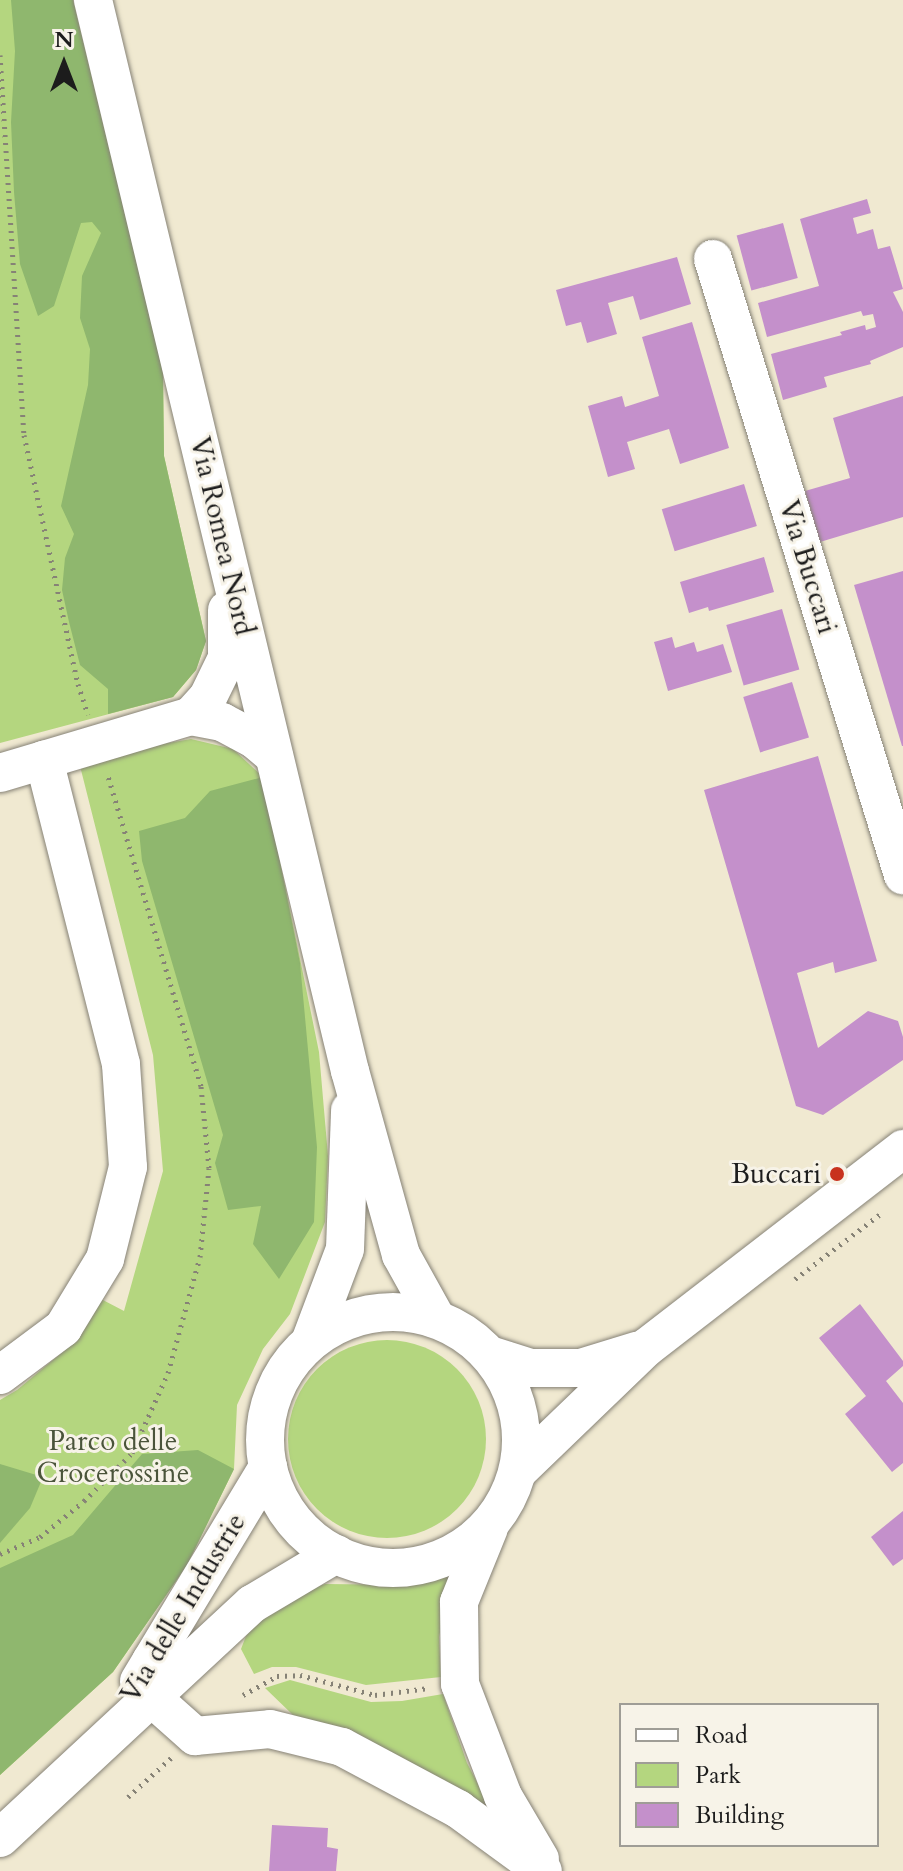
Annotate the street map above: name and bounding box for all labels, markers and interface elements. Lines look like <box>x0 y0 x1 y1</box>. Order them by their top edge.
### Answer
north arrow <box>24 24 104 104</box>
text: N <box>54 25 74 55</box>
street label: Via Romea Nord <box>183 433 261 639</box>
street label: Via Buccari <box>772 496 844 638</box>
place label: Buccari <box>731 1157 821 1191</box>
marker: Buccari <box>828 1165 846 1183</box>
park label: Parco delle Crocerossine <box>37 1424 189 1490</box>
street label: Via delle Industrie <box>113 1507 253 1709</box>
legend <box>619 1703 879 1847</box>
text: Road <box>695 1719 748 1752</box>
text: Park <box>695 1759 741 1792</box>
text: Building <box>695 1799 784 1832</box>

